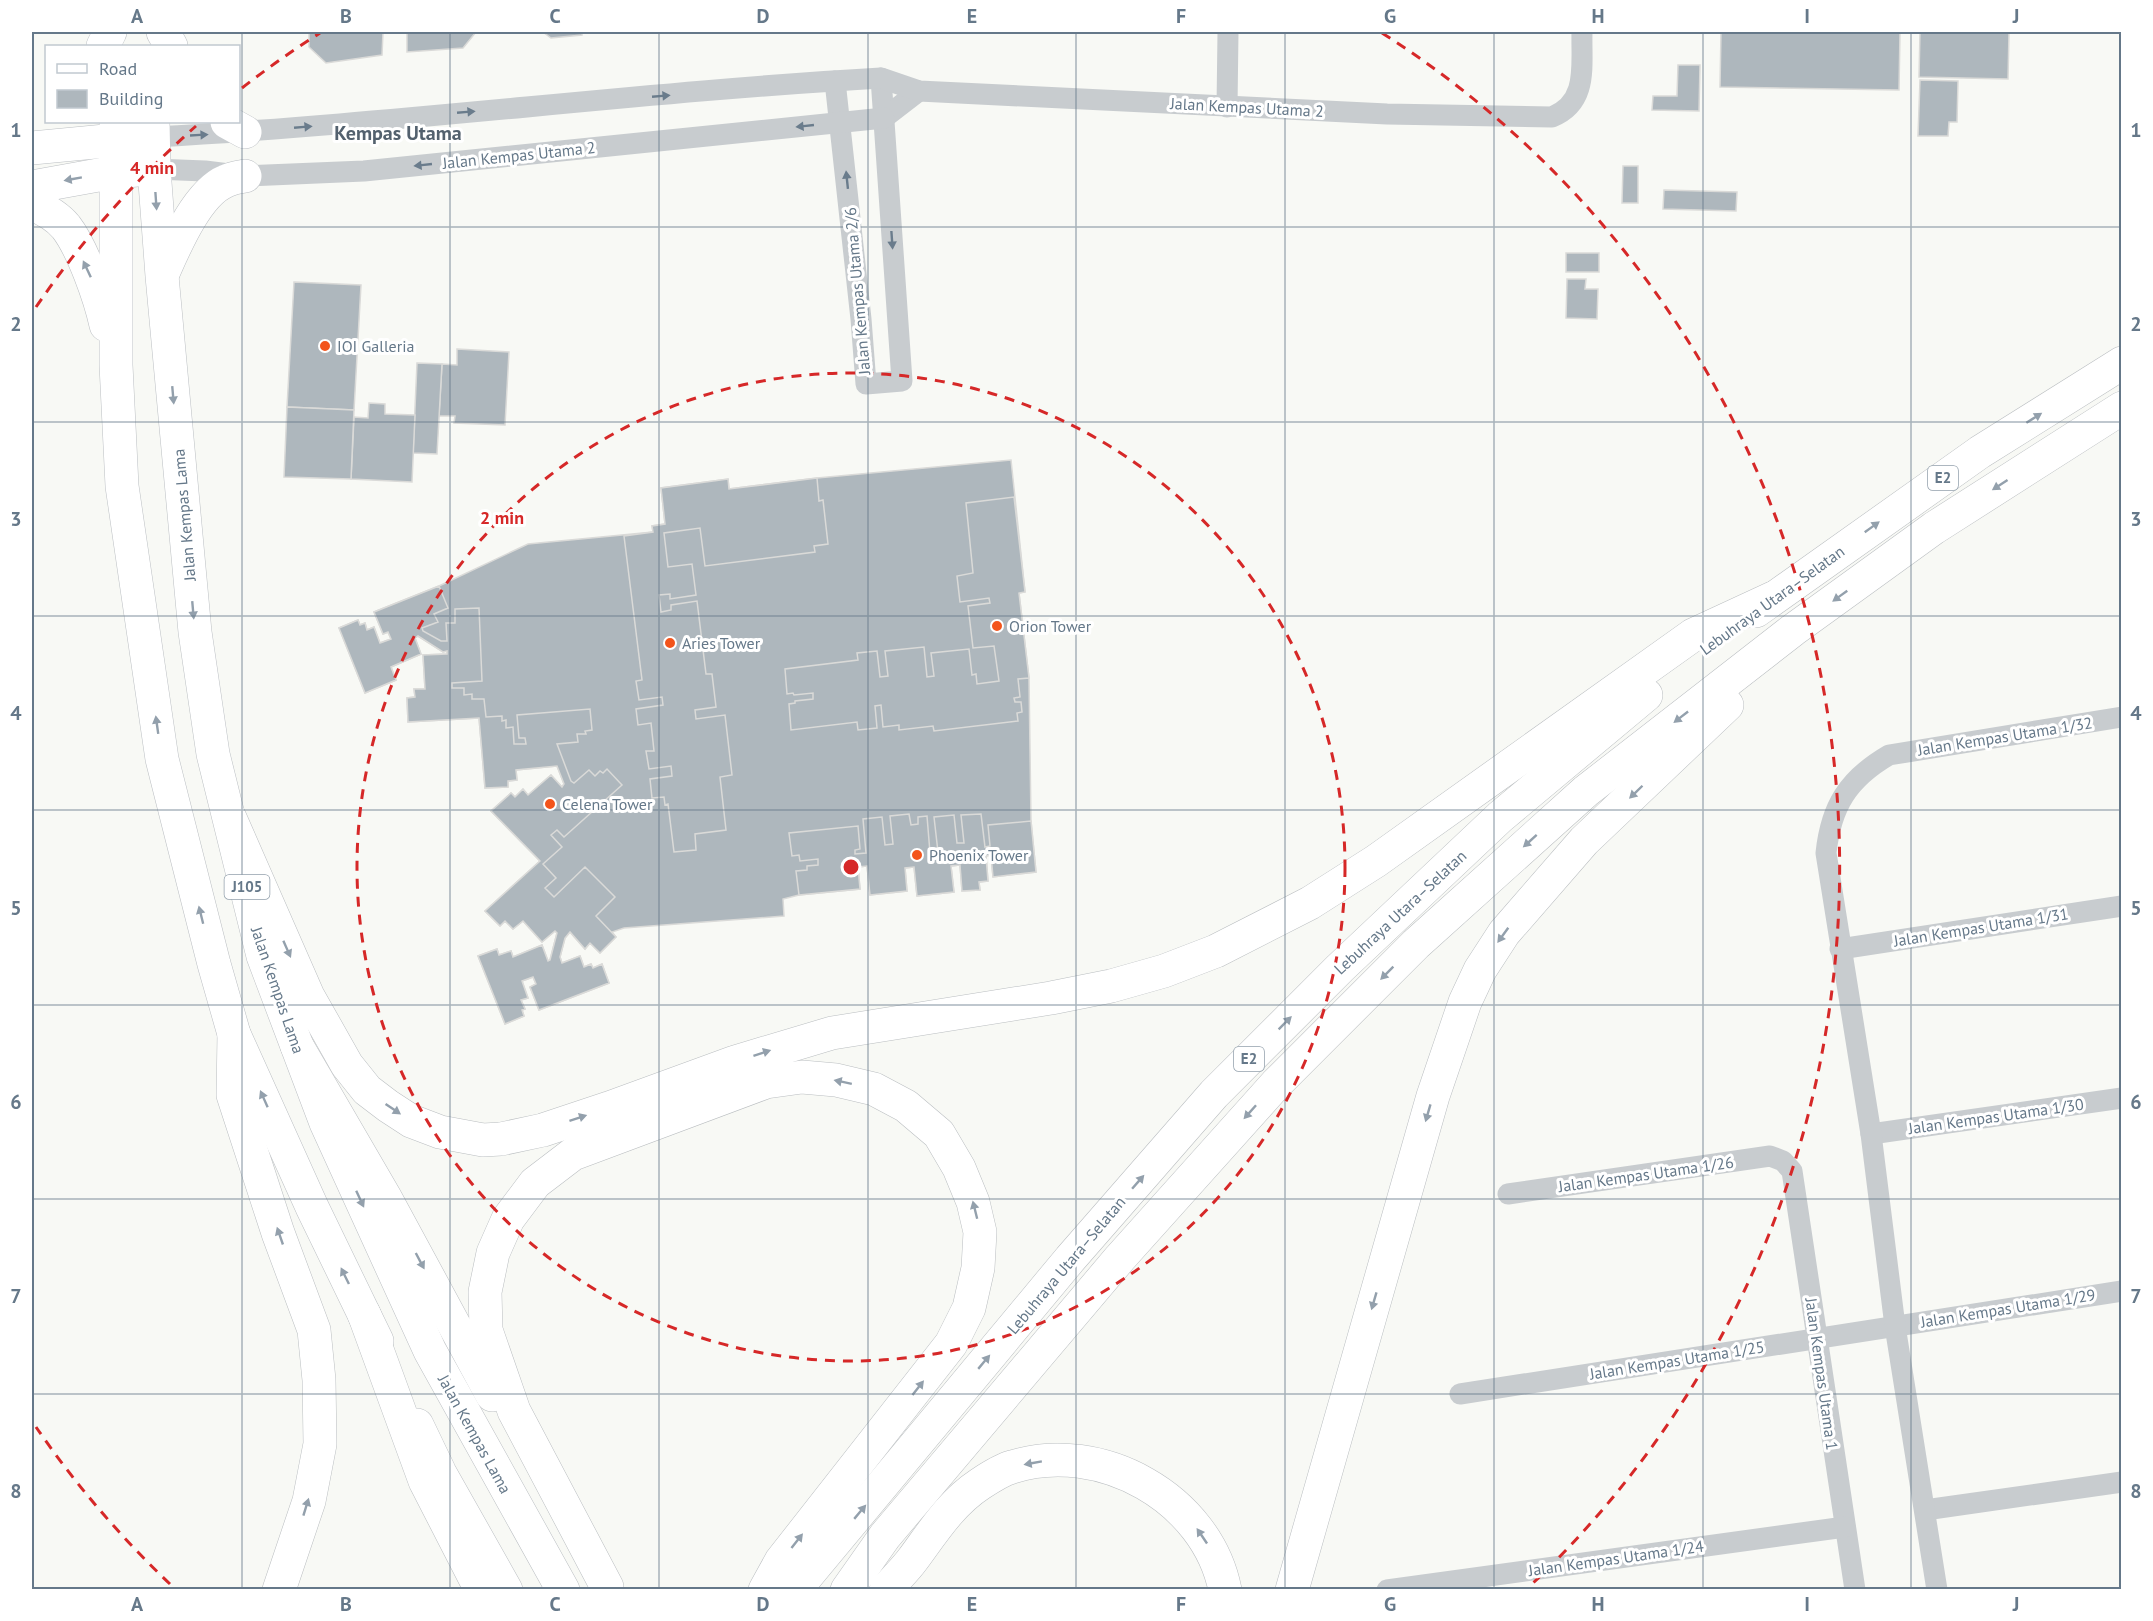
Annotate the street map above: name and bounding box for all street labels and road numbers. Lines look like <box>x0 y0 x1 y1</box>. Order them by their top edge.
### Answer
street label: Jalan Kempas Utama 2 <box>1169 93 1324 121</box>
street label: Jalan Kempas Utama 2 <box>441 137 596 173</box>
street label: Jalan Kempas Utama 2/6 <box>840 206 874 377</box>
street label: Jalan Kempas Lama <box>168 448 200 583</box>
road number: E2 <box>1928 466 1958 490</box>
street label: Lebuhraya Utara–Selatan <box>1696 541 1848 659</box>
street label: Jalan Kempas Utama 1/32 <box>1915 712 2094 760</box>
street label: Lebuhraya Utara–Selatan <box>1330 845 1470 979</box>
road number: J105 <box>224 875 270 899</box>
street label: Jalan Kempas Utama 1/31 <box>1891 903 2070 951</box>
street label: Jalan Kempas Lama <box>247 923 309 1056</box>
road number: E2 <box>1234 1047 1264 1071</box>
street label: Jalan Kempas Utama 1/30 <box>1906 1094 2085 1138</box>
street label: Jalan Kempas Utama 1/26 <box>1556 1152 1735 1196</box>
street label: Lebuhraya Utara–Selatan <box>1003 1192 1129 1338</box>
street label: Jalan Kempas Utama 1/29 <box>1918 1284 2097 1332</box>
street label: Jalan Kempas Utama 1 <box>1801 1296 1843 1451</box>
street label: Jalan Kempas Utama 1/25 <box>1587 1336 1766 1384</box>
street label: Jalan Kempas Lama <box>434 1370 516 1497</box>
street label: Jalan Kempas Utama 1/24 <box>1526 1536 1705 1580</box>

